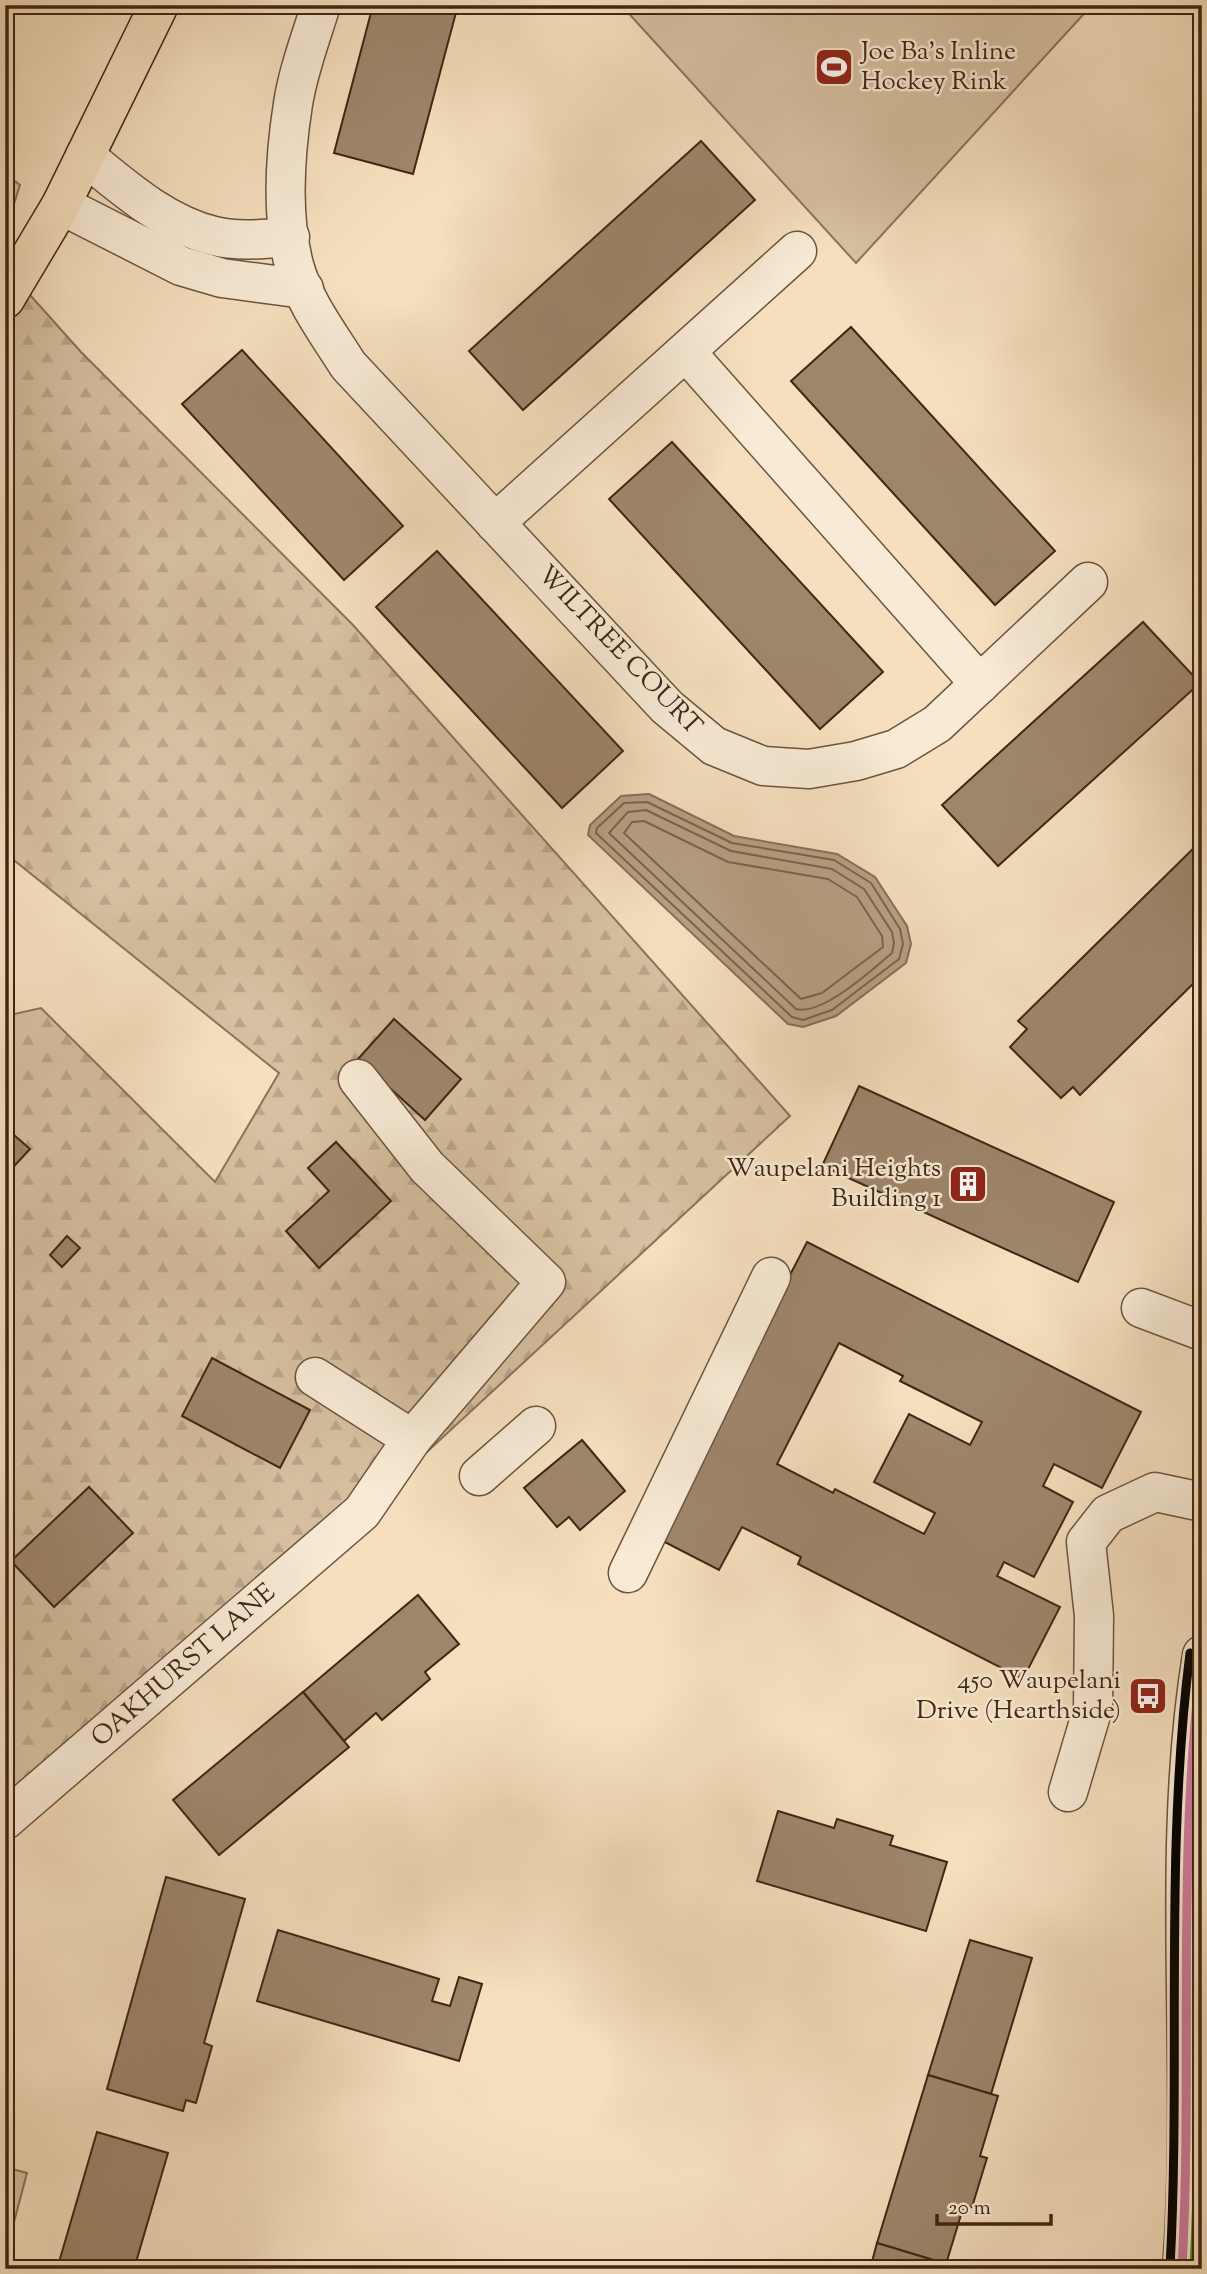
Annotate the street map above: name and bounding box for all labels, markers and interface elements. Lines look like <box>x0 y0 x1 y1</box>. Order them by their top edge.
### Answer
place label: Joe Ba's Inline Hockey Rink <box>859 34 1016 101</box>
sports icon: Joe Ba's Inline Hockey Rink <box>813 46 855 88</box>
street label: WILTREE COURT <box>528 558 710 744</box>
place label: Waupelani Heights Building 1 <box>726 1151 941 1218</box>
building icon: Waupelani Heights Building 1 <box>947 1163 989 1205</box>
street label: OAKHURST LANE <box>84 1575 284 1757</box>
place label: 450 Waupelani Drive (Hearthside) <box>916 1663 1121 1730</box>
bus stop icon: 450 Waupelani Drive (Hearthside) <box>1127 1675 1169 1717</box>
scale bar <box>937 2183 1051 2227</box>
text: 20 m <box>948 2194 991 2224</box>

